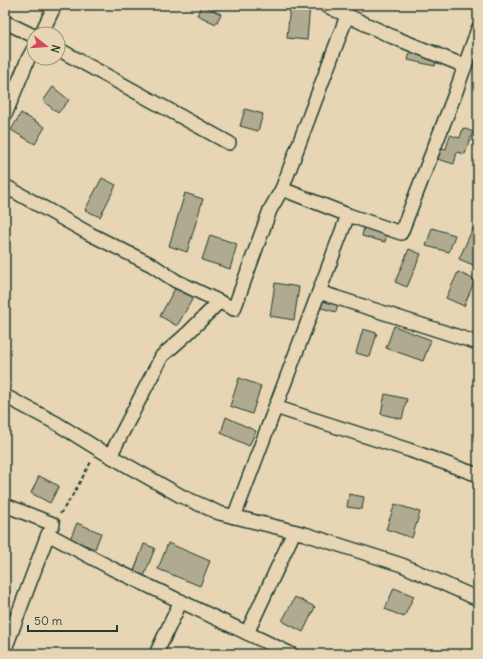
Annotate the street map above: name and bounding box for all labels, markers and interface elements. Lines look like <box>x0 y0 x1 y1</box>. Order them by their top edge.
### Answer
north arrow <box>26 26 66 66</box>
text: N <box>48 43 63 55</box>
scale bar <box>28 607 117 633</box>
text: 50 m <box>34 613 63 628</box>

